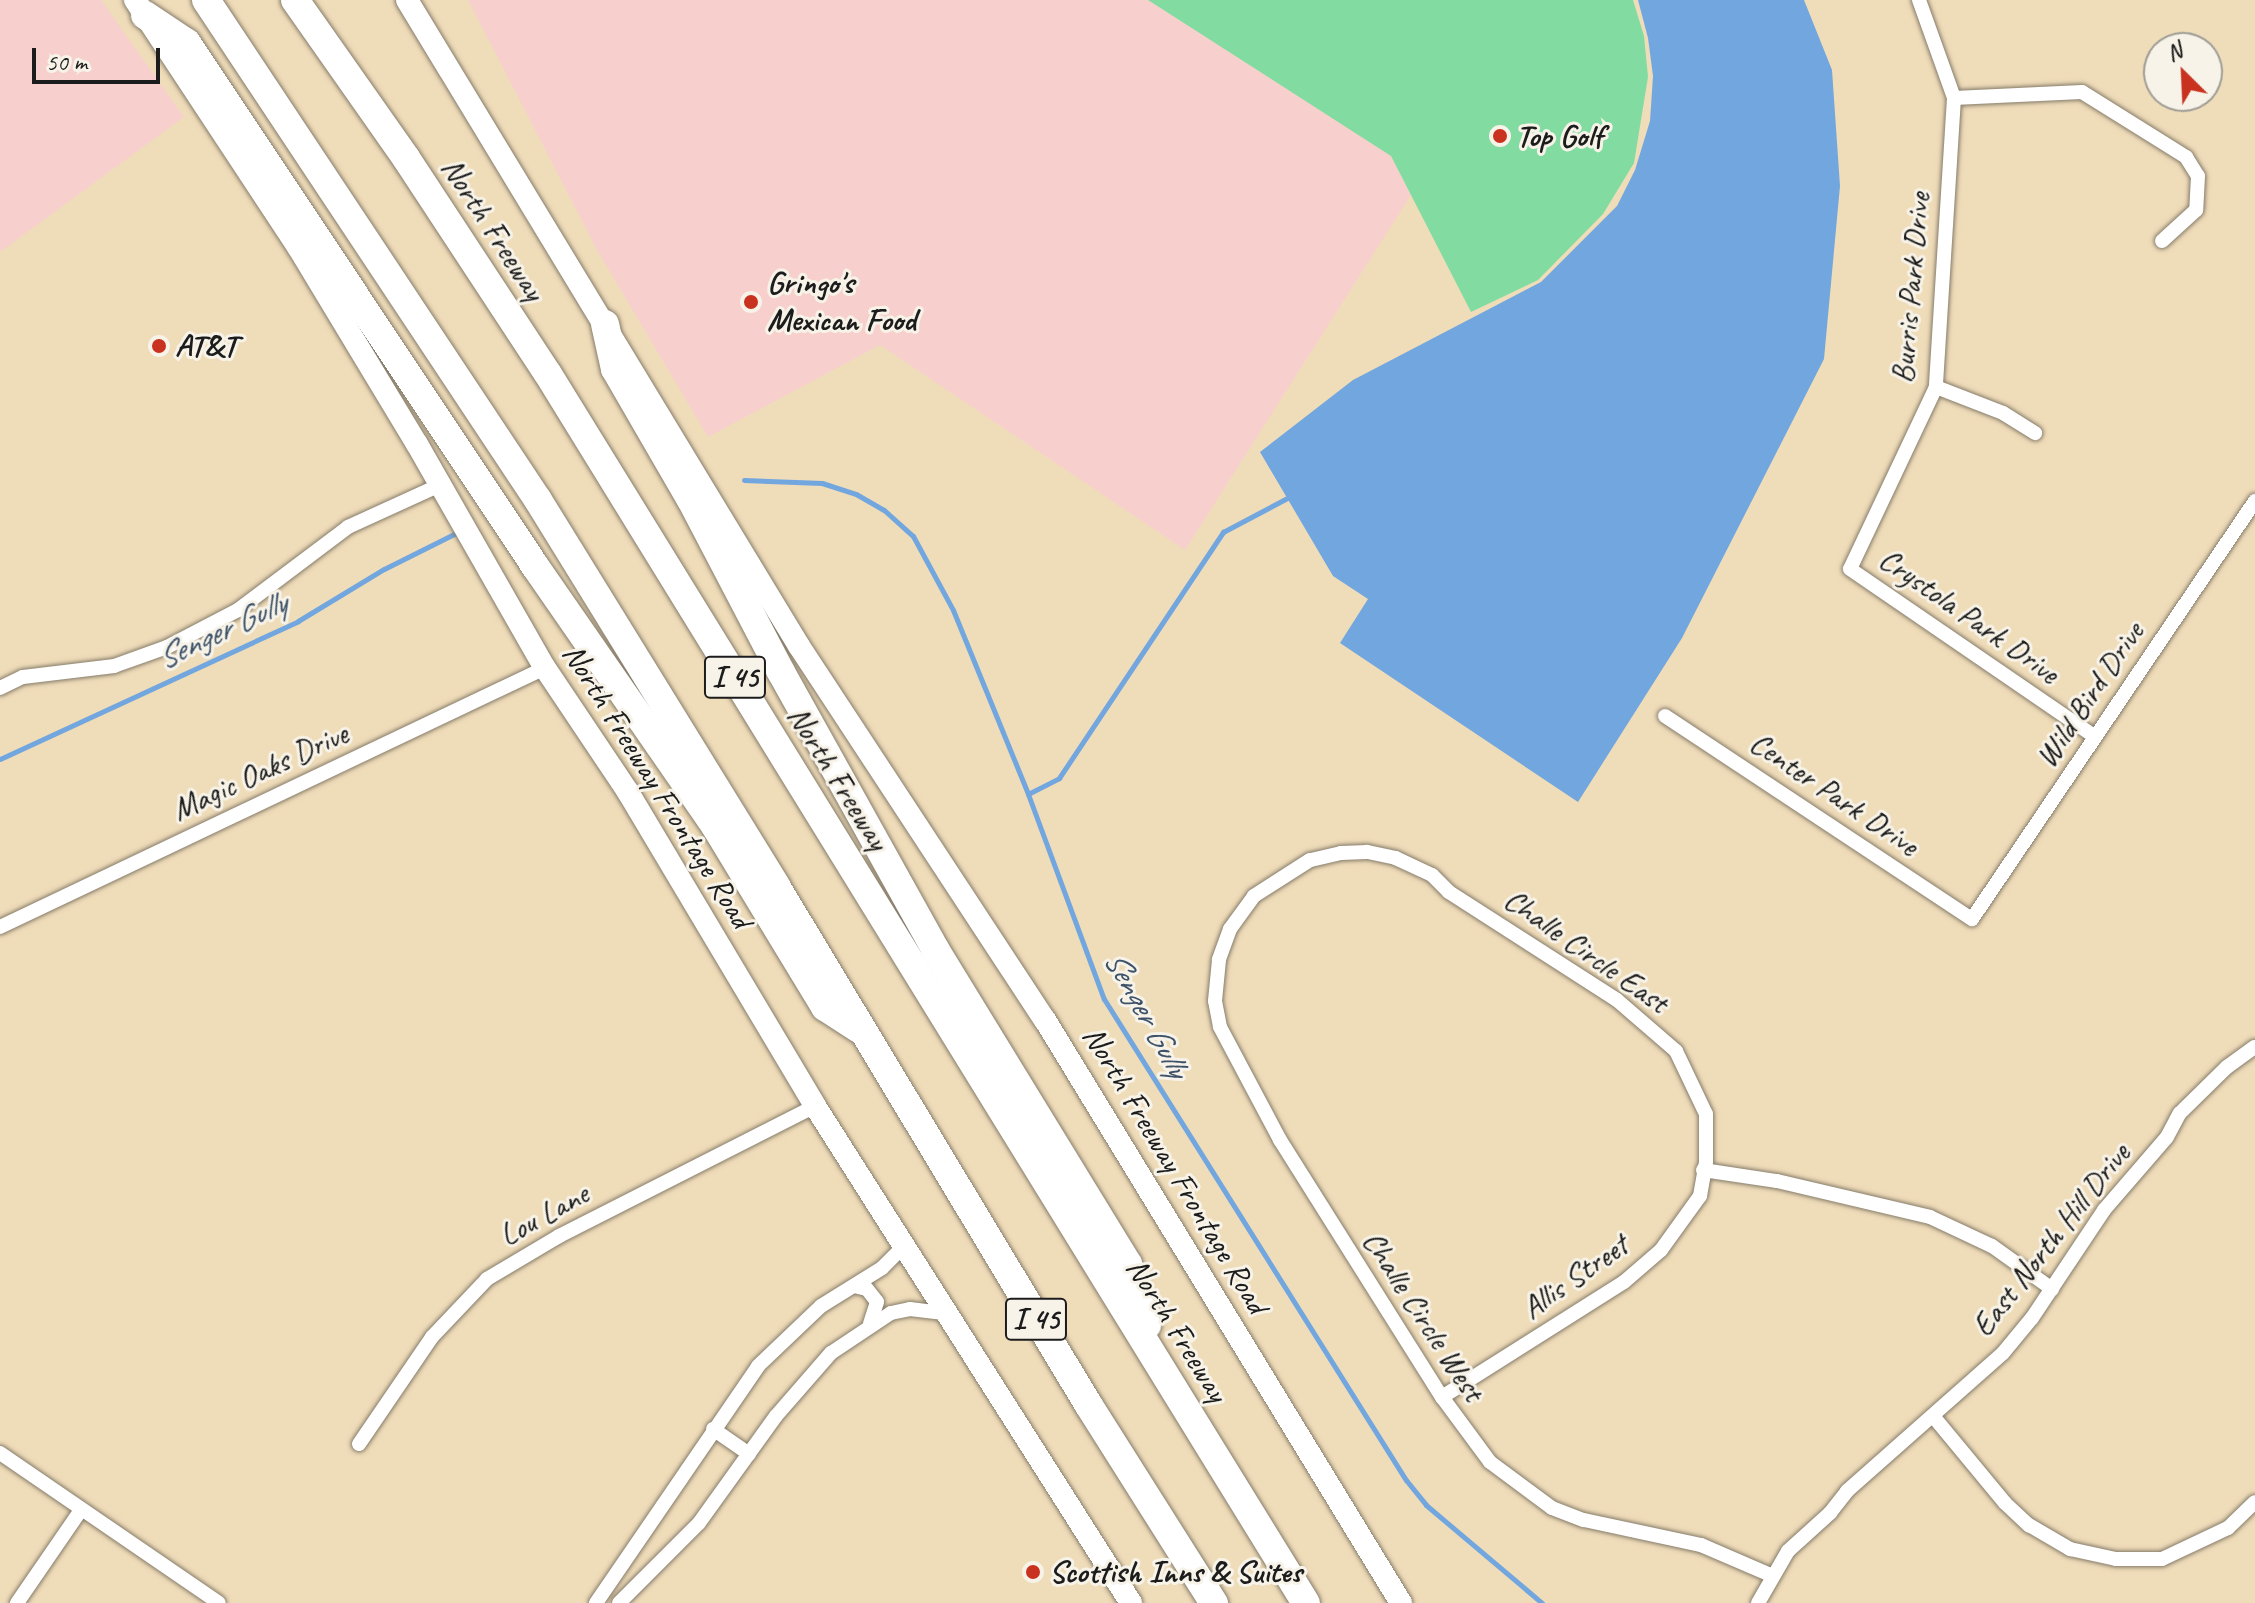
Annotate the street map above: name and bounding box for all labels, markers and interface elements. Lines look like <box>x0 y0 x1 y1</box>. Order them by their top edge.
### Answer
scale bar <box>36 32 164 82</box>
north arrow <box>2143 32 2223 112</box>
text: N <box>2162 36 2186 67</box>
text: 50 m <box>46 47 87 77</box>
place label: Top Golf <box>1516 117 1602 155</box>
marker: Top Golf <box>1491 127 1509 145</box>
street label: North Freeway <box>433 151 553 307</box>
street label: Burris Park Drive <box>1884 191 1938 385</box>
place label: Gringo's Mexican Food <box>767 265 916 340</box>
marker: Gringo's Mexican Food <box>742 293 760 311</box>
place label: AT&T <box>175 327 237 365</box>
marker: AT&T <box>150 337 168 355</box>
street label: Crystola Park Drive <box>1871 539 2067 693</box>
water label: Senger Gully <box>150 582 292 678</box>
street label: Wild Bird Drive <box>2027 615 2153 775</box>
street label: North Freeway Frontage Road <box>554 637 760 935</box>
road number: I 45 <box>703 651 767 703</box>
street label: North Freeway <box>779 699 897 857</box>
street label: Magic Oaks Drive <box>165 714 355 830</box>
street label: Center Park Drive <box>1742 723 1926 865</box>
street label: Challe Circle East <box>1496 880 1676 1022</box>
water label: Senger Gully <box>1096 943 1198 1083</box>
street label: North Freeway Frontage Road <box>1074 1020 1276 1320</box>
street label: East North Hill Drive <box>1963 1135 2139 1345</box>
street label: Lou Lane <box>492 1175 596 1255</box>
street label: Challe Circle West <box>1354 1224 1492 1408</box>
street label: Allis Street <box>1514 1227 1636 1327</box>
street label: North Freeway <box>1118 1251 1236 1409</box>
road number: I 45 <box>1004 1293 1068 1345</box>
place label: Scottish Inns & Suites <box>1049 1553 1301 1591</box>
marker: Scottish Inns & Suites <box>1024 1563 1042 1581</box>

